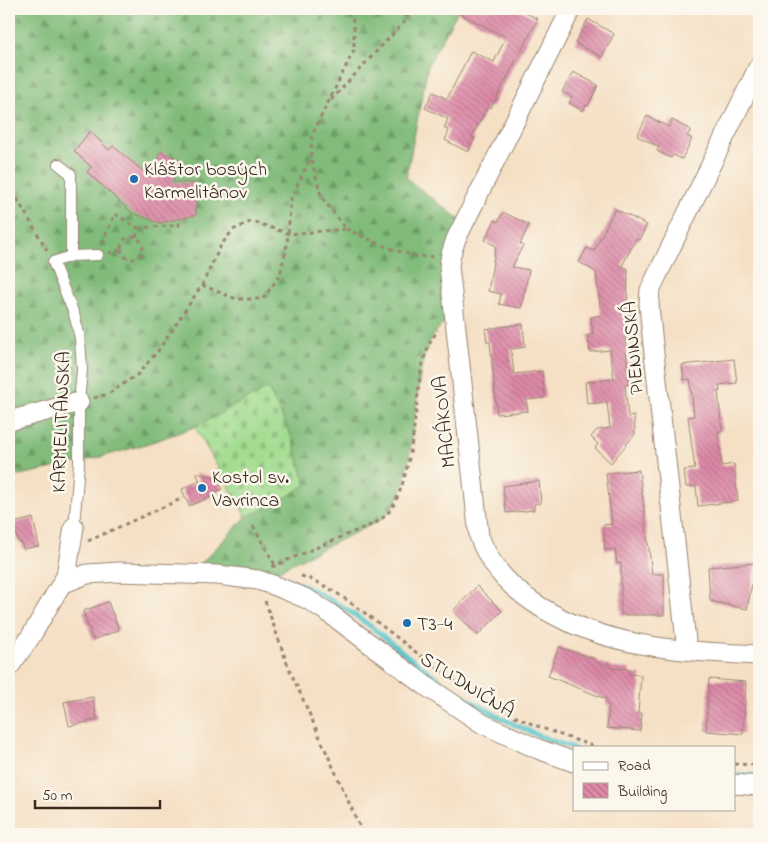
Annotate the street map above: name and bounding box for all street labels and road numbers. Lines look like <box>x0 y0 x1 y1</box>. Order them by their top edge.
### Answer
street label: PIENINSKÁ <box>616 300 653 396</box>
street label: KARMELITÁNSKA <box>46 351 79 493</box>
street label: MACÁKOVA <box>426 374 465 469</box>
street label: STUDNIČNÁ <box>414 646 520 727</box>

